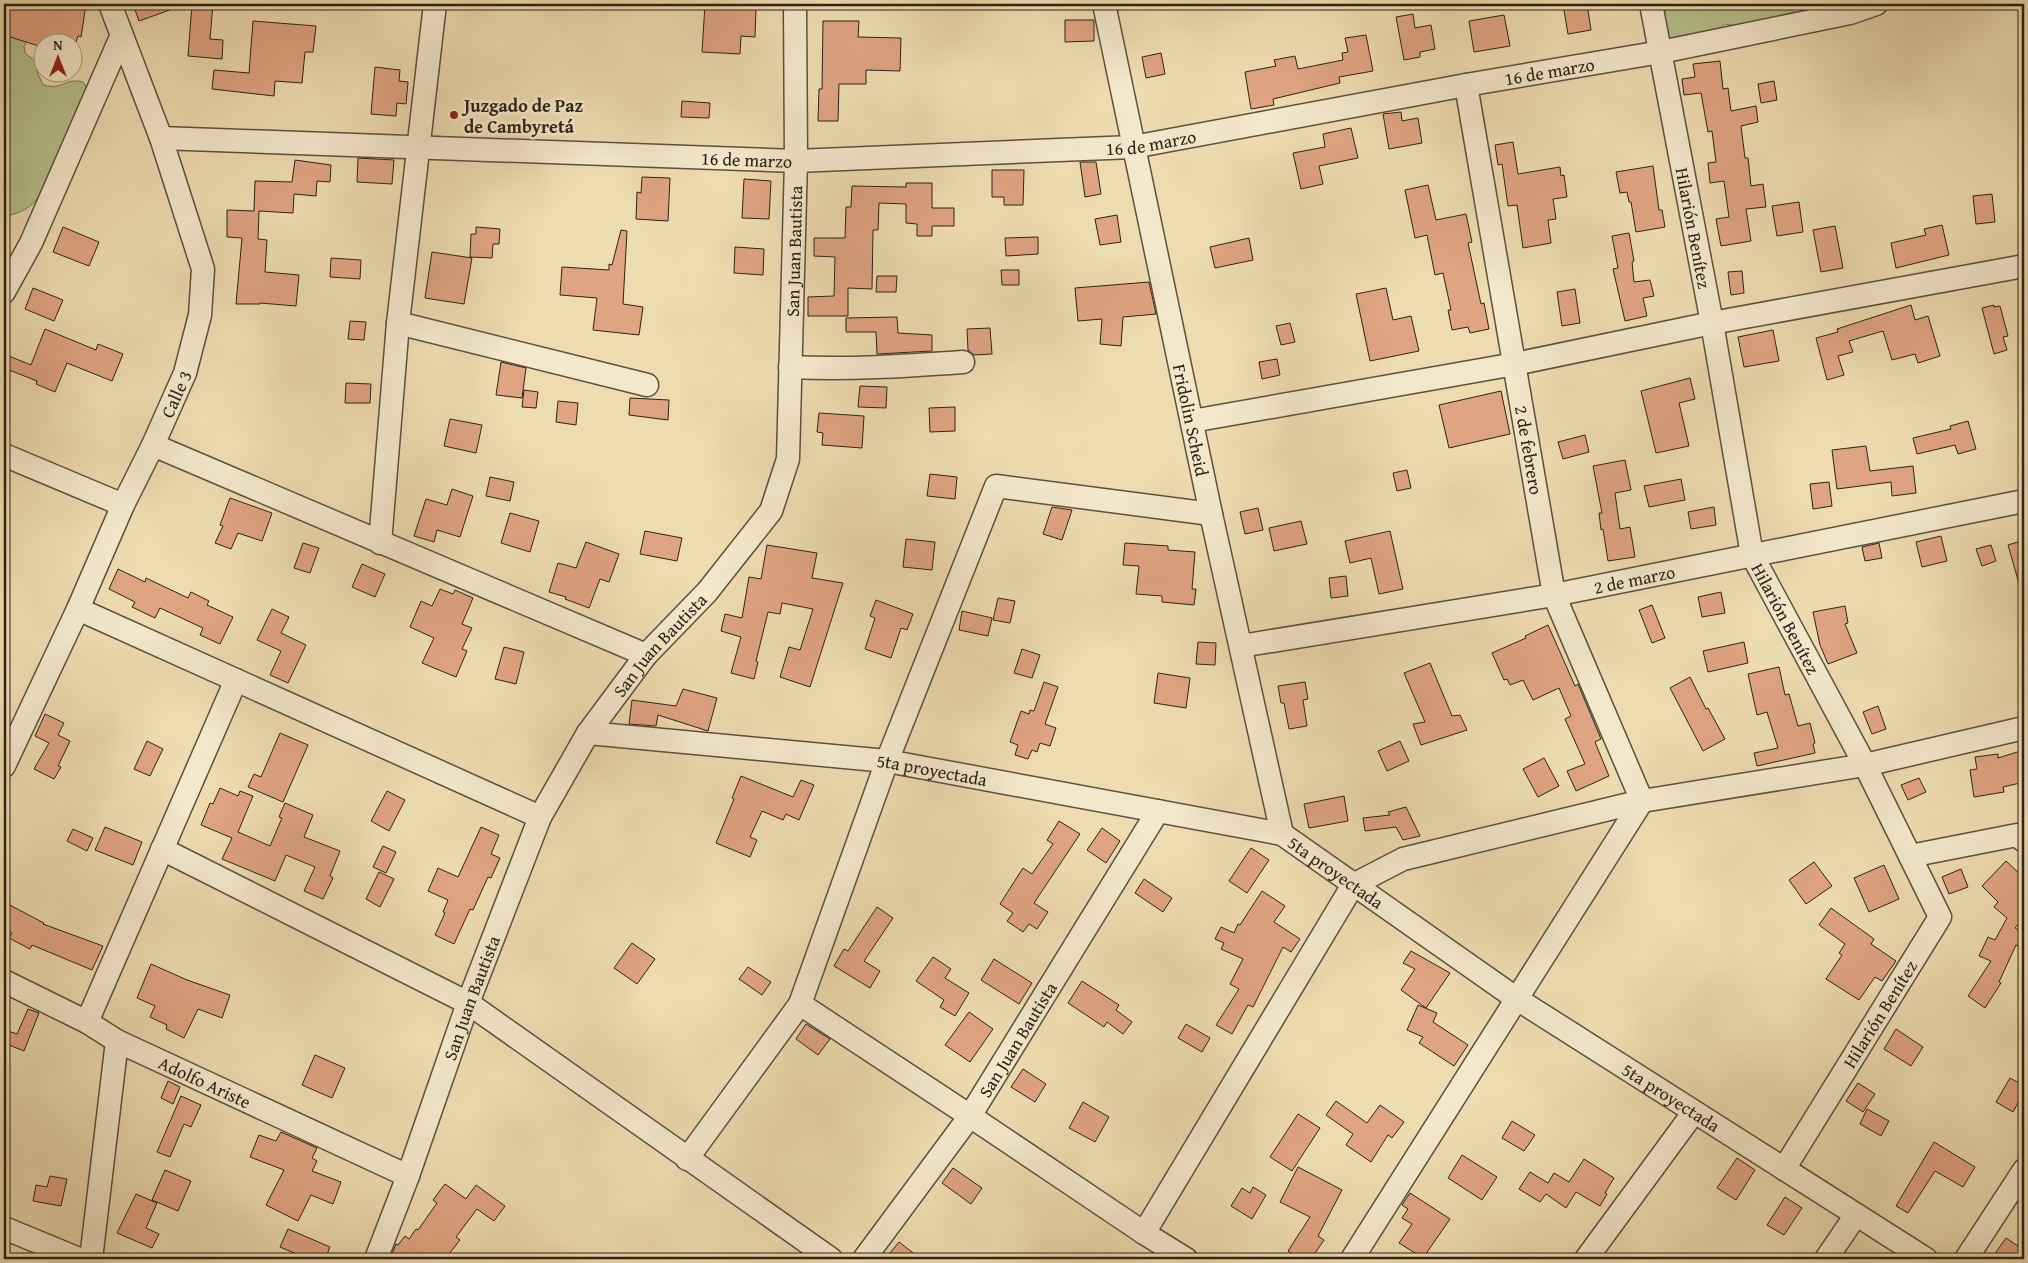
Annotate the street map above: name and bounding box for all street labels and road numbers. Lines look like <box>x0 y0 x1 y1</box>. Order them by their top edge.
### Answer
street label: 16 de marzo <box>1502 50 1597 92</box>
street label: 16 de marzo <box>1105 122 1198 162</box>
street label: 16 de marzo <box>701 144 793 174</box>
street label: Hilarión Benítez <box>1669 165 1719 291</box>
street label: San Juan Bautista <box>778 185 809 317</box>
street label: Fridolin Scheid <box>1166 361 1216 479</box>
street label: Calle 3 <box>153 366 198 422</box>
street label: 2 de febrero <box>1508 403 1550 497</box>
street label: 2 de marzo <box>1591 558 1677 600</box>
street label: Hilarión Benítez <box>1745 558 1827 679</box>
street label: San Juan Bautista <box>606 586 713 702</box>
street label: 5ta proyectada <box>876 747 990 793</box>
street label: 5ta proyectada <box>1283 829 1390 915</box>
street label: San Juan Bautista <box>436 931 507 1064</box>
street label: Hilarión Benítez <box>1836 955 1924 1073</box>
street label: San Juan Bautista <box>971 976 1063 1102</box>
street label: Adolfo Ariste <box>154 1049 256 1115</box>
street label: 5ta proyectada <box>1617 1056 1726 1139</box>

